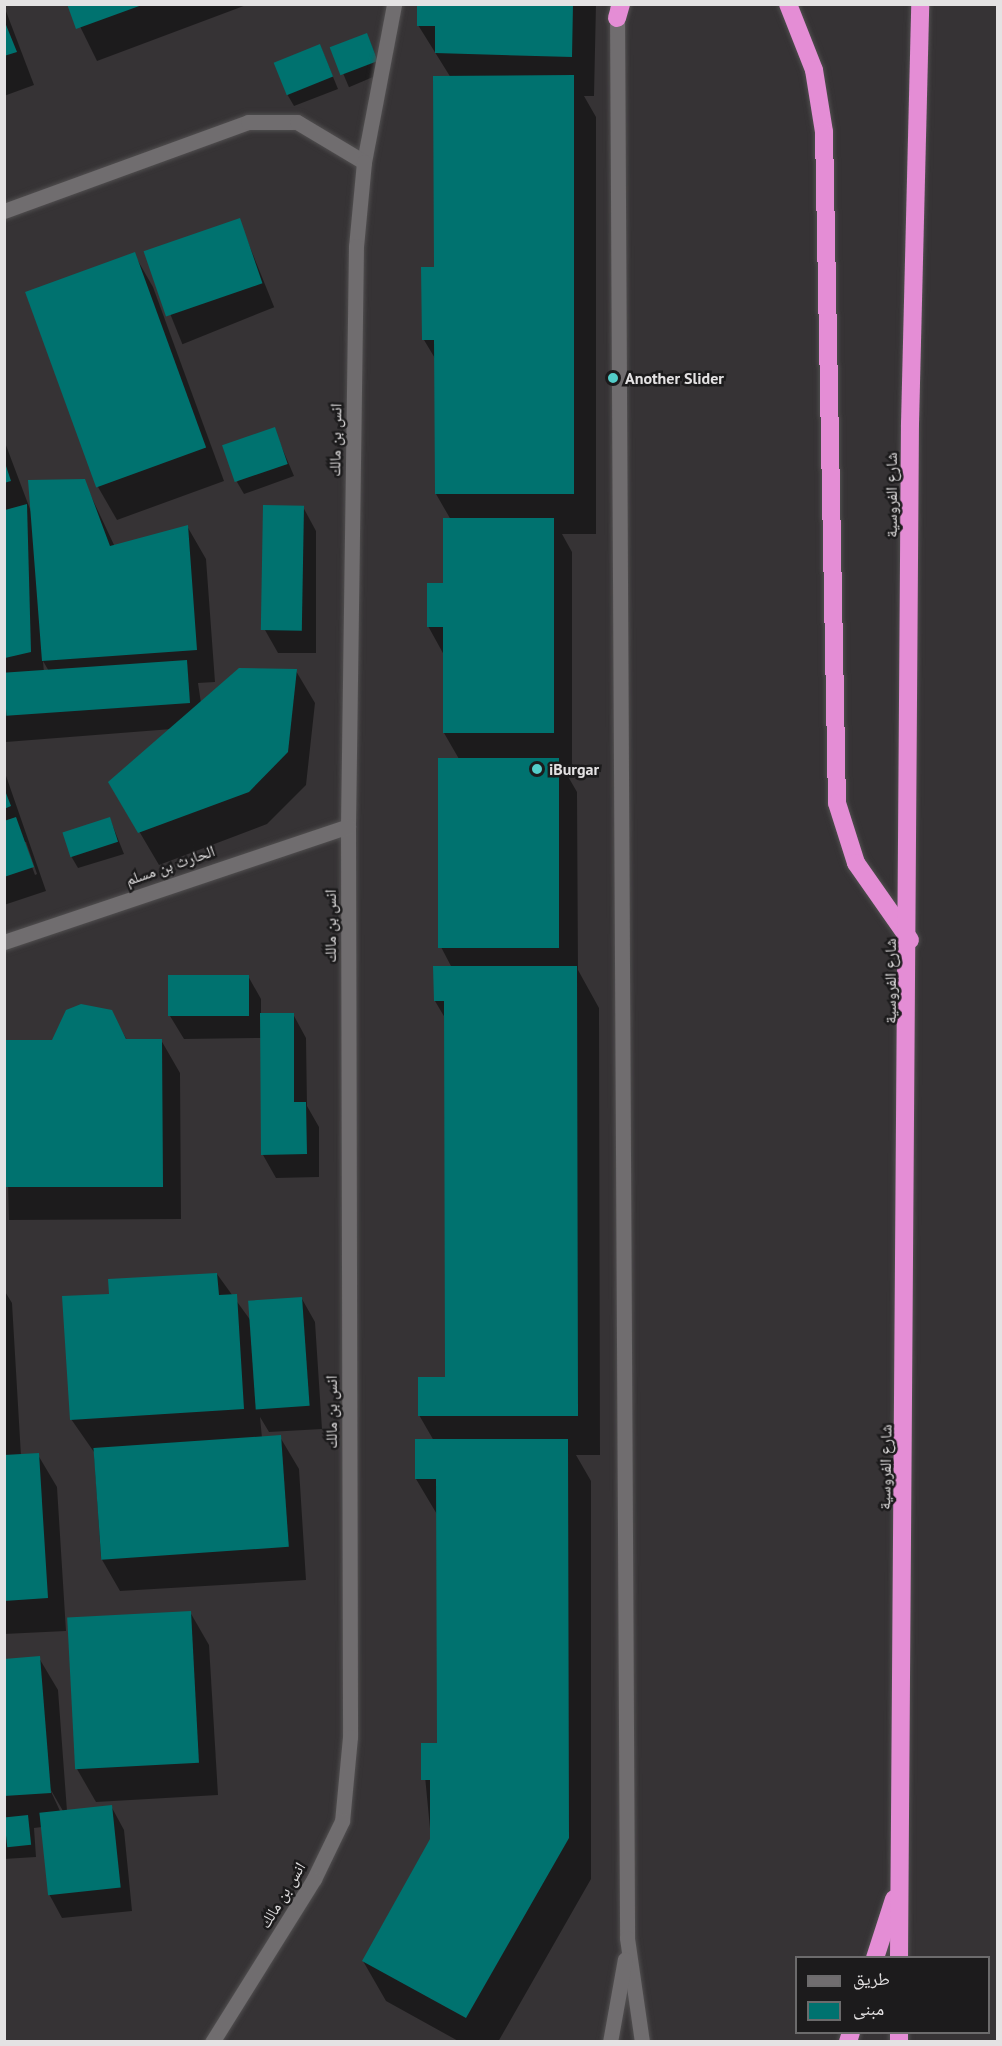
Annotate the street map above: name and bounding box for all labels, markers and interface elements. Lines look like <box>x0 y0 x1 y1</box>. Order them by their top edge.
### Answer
place label: Another Slider <box>625 368 724 388</box>
marker: Another Slider <box>606 371 620 385</box>
street label: انس بن مالك <box>325 403 345 477</box>
street label: شارع الفروسية <box>881 452 901 538</box>
place label: iBurgar <box>549 759 599 779</box>
marker: iBurgar <box>530 762 544 776</box>
street label: الحارث بن مسلم <box>123 841 217 889</box>
street label: انس بن مالك <box>320 889 340 963</box>
street label: شارع الفروسية <box>880 938 900 1024</box>
street label: انس بن مالك <box>321 1375 341 1449</box>
street label: شارع الفروسية <box>875 1424 895 1510</box>
street label: انس بن مالك <box>255 1859 309 1931</box>
legend <box>795 1956 990 2034</box>
text: طريق <box>853 1967 890 1990</box>
text: مبنى <box>853 1997 884 2020</box>

